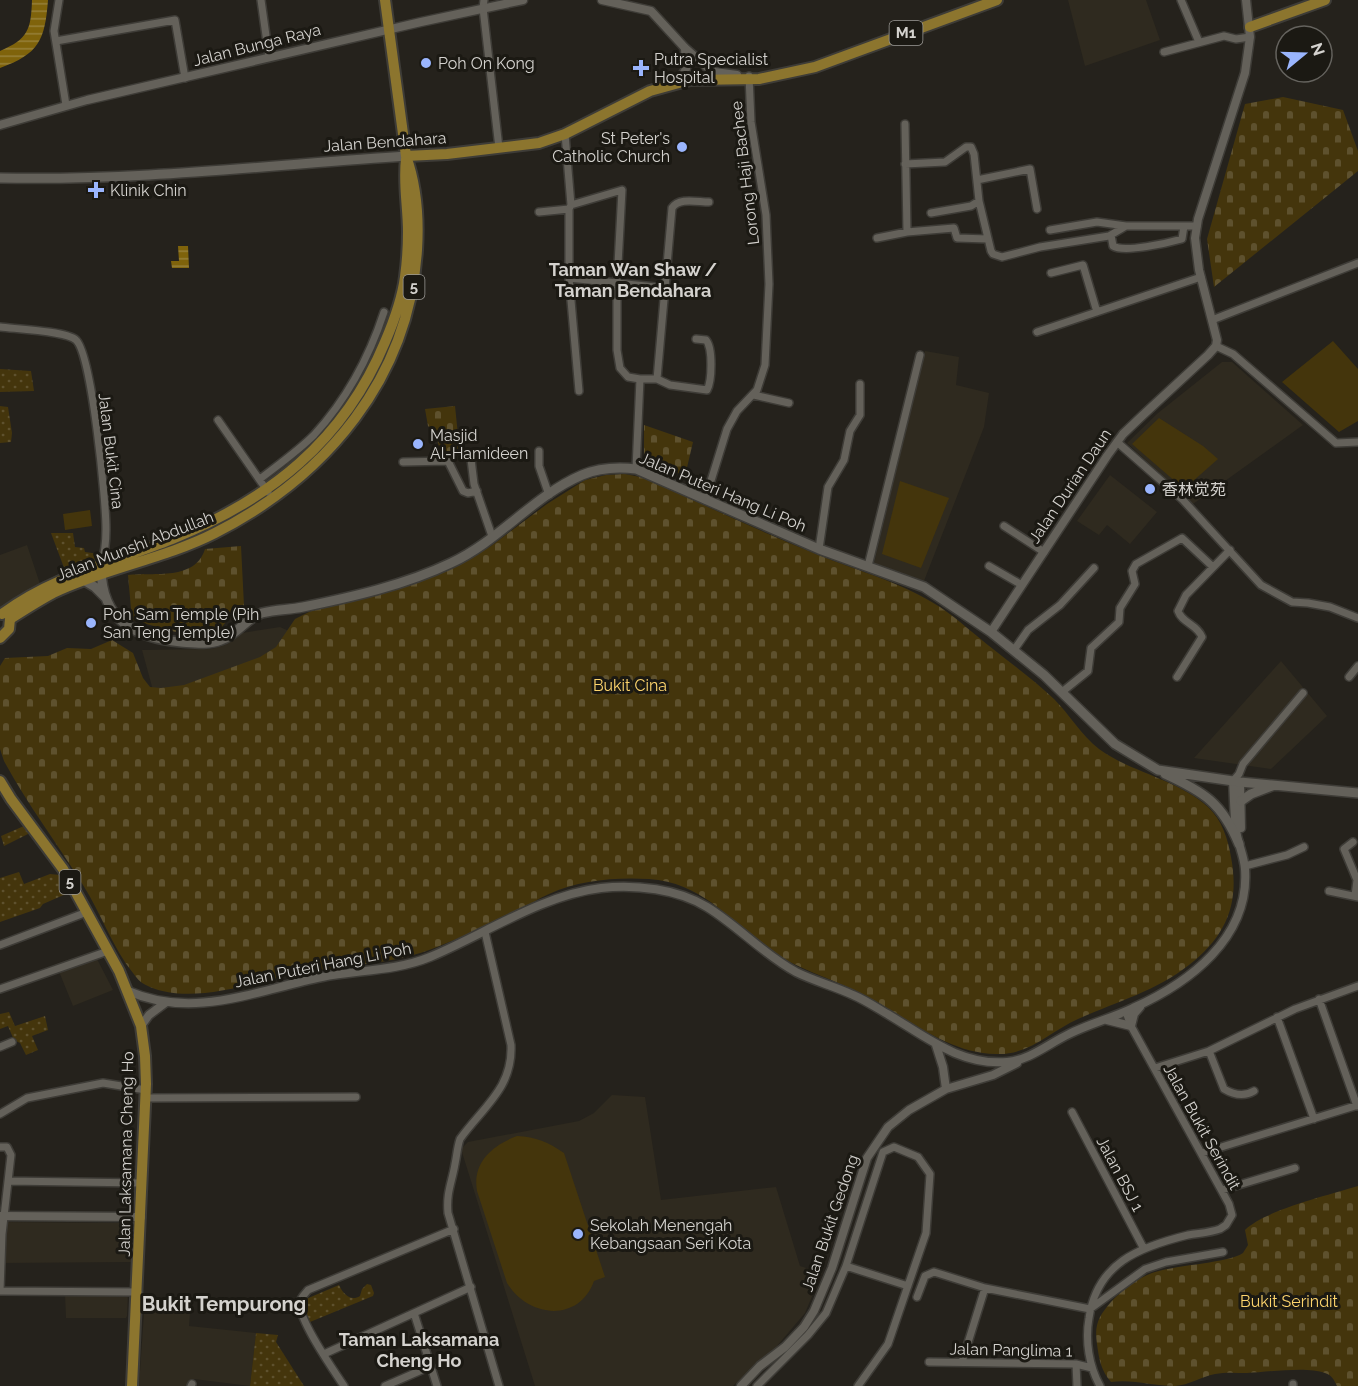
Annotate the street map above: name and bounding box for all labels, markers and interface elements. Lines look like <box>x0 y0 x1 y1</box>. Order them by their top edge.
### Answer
street label: Jalan Bunga Raya <box>191 20 323 70</box>
road number: M1 <box>890 21 922 45</box>
north arrow <box>1274 24 1334 84</box>
text: N <box>1307 40 1329 58</box>
place label: Putra Specialist Hospital <box>654 50 769 87</box>
place label: Poh On Kong <box>438 54 535 73</box>
marker: Poh On Kong <box>419 56 433 70</box>
marker: Putra Specialist Hospital <box>632 59 650 77</box>
street label: Lorong Haji Bachee <box>727 100 763 246</box>
street label: Jalan Bendahara <box>323 128 447 156</box>
place label: St Peter's Catholic Church <box>552 129 670 166</box>
marker: St Peter's Catholic Church <box>675 140 689 154</box>
marker: Klinik Chin <box>87 181 105 199</box>
place label: Klinik Chin <box>110 181 187 200</box>
district label: Taman Wan Shaw / Taman Bendahara <box>549 259 718 301</box>
road number: 5 <box>404 275 424 299</box>
street label: Jalan Bukit Cina <box>94 392 128 510</box>
street label: Jalan Durian Daun <box>1025 425 1115 547</box>
place label: Masjid Al-Hamideen <box>430 426 528 463</box>
marker: Masjid Al-Hamideen <box>411 437 425 451</box>
street label: Jalan Puteri Hang Li Poh <box>637 448 809 536</box>
place label: 香林觉苑 <box>1162 480 1226 499</box>
marker: 香林觉苑 <box>1143 482 1157 496</box>
street label: Jalan Munshi Abdullah <box>54 507 216 585</box>
place label: Poh Sam Temple (Pih San Teng Temple) <box>103 605 259 642</box>
marker: Poh Sam Temple (Pih San Teng Temple) <box>84 616 98 630</box>
park label: Bukit Cina <box>593 676 667 695</box>
road number: 5 <box>60 870 80 894</box>
street label: Jalan Puteri Hang Li Poh <box>233 939 413 991</box>
street label: Jalan Laksamana Cheng Ho <box>115 1051 137 1257</box>
street label: Jalan Bukit Serindit <box>1160 1061 1245 1194</box>
street label: Jalan BSJ 1 <box>1092 1133 1148 1215</box>
street label: Jalan Bukit Gedong <box>798 1152 862 1294</box>
place label: Sekolah Menengah Kebangsaan Seri Kota <box>590 1216 751 1253</box>
marker: Sekolah Menengah Kebangsaan Seri Kota <box>571 1227 585 1241</box>
district label: Bukit Tempurong <box>142 1292 306 1316</box>
park label: Bukit Serindit <box>1240 1292 1339 1311</box>
district label: Taman Laksamana Cheng Ho <box>339 1329 499 1371</box>
street label: Jalan Panglima 1 <box>949 1339 1073 1361</box>

